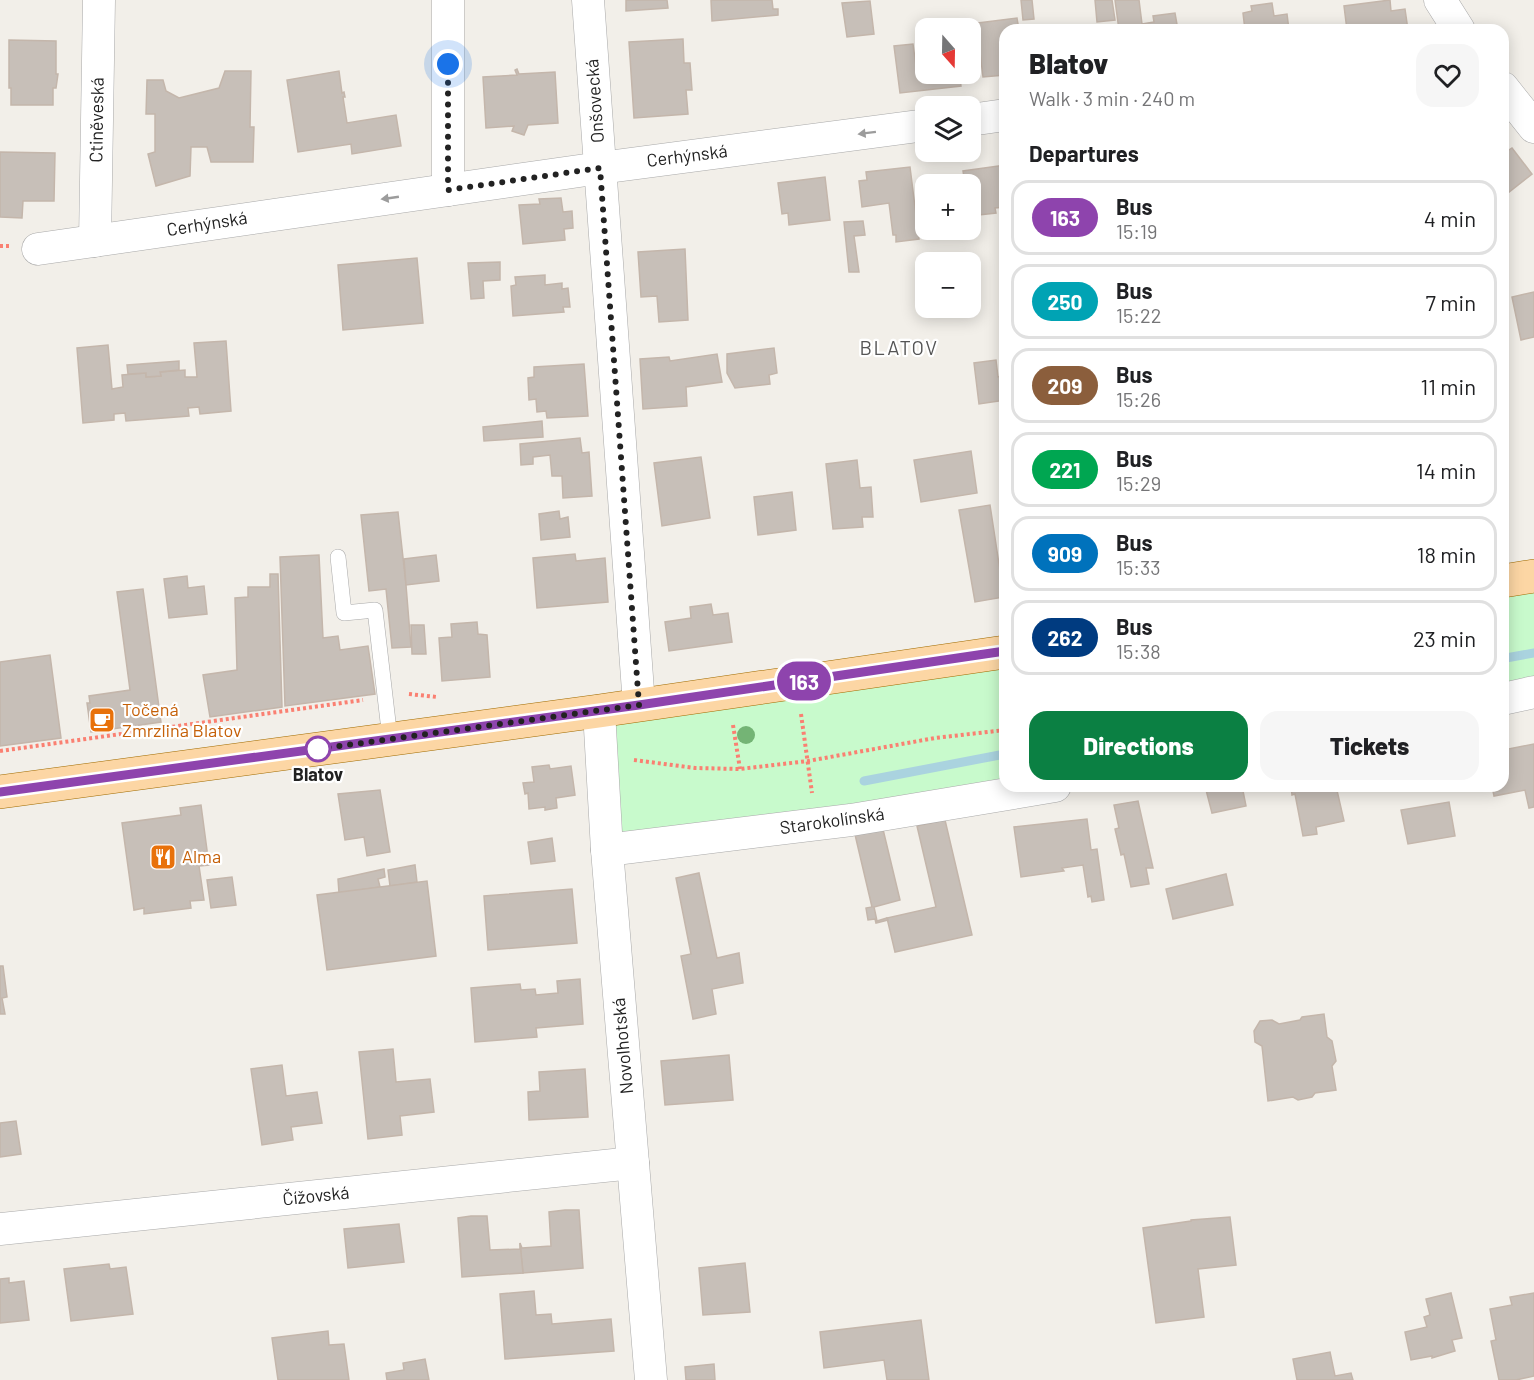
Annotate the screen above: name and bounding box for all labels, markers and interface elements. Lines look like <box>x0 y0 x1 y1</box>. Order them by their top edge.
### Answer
north arrow <box>915 18 981 84</box>
map controls <box>915 18 981 318</box>
button: heart <box>1416 44 1479 107</box>
text: Blatov <box>1029 46 1108 80</box>
your location <box>433 49 463 79</box>
street label: Onšovecká <box>580 58 608 144</box>
street label: Ctiněveská <box>84 77 108 163</box>
text: Walk · 3 min · 240 m <box>1029 86 1195 110</box>
button: layers <box>915 96 981 162</box>
one-way arrow <box>858 128 877 138</box>
street label: Cerhýnská <box>645 139 729 171</box>
text: Departures <box>1029 140 1139 166</box>
button: + <box>915 174 981 240</box>
one-way arrow <box>380 193 399 203</box>
text: Bus <box>1116 193 1153 219</box>
text: 163 <box>1050 205 1080 230</box>
text: 4 min <box>1424 205 1476 231</box>
street label: Cerhýnská <box>165 206 249 240</box>
text: 15:19 <box>1116 219 1157 243</box>
button: − <box>915 252 981 318</box>
text: Bus <box>1116 277 1153 303</box>
text: 250 <box>1047 289 1083 314</box>
text: 7 min <box>1426 289 1476 315</box>
text: 15:22 <box>1116 303 1162 327</box>
district label: BLATOV <box>859 335 939 359</box>
text: Bus <box>1116 361 1153 387</box>
text: 209 <box>1048 373 1082 398</box>
text: 11 min <box>1420 373 1476 399</box>
text: 15:26 <box>1116 387 1161 411</box>
text: Bus <box>1116 445 1153 471</box>
text: 221 <box>1050 457 1080 482</box>
text: 14 min <box>1416 457 1476 483</box>
text: 15:29 <box>1116 471 1161 495</box>
text: Bus <box>1116 529 1153 555</box>
text: 909 <box>1048 541 1082 566</box>
text: 18 min <box>1417 541 1476 567</box>
text: 15:33 <box>1116 555 1161 579</box>
text: Bus <box>1116 613 1153 639</box>
text: 262 <box>1048 625 1082 650</box>
text: 23 min <box>1413 625 1476 651</box>
text: 15:38 <box>1116 639 1161 663</box>
line badge: 163 <box>770 662 838 700</box>
text: 163 <box>789 669 819 694</box>
place label: Točená Zmrzlina Blatov <box>122 698 242 741</box>
cafe icon: Točená Zmrzlina Blatov <box>87 705 117 735</box>
button: Directions <box>1029 711 1248 780</box>
button: Tickets <box>1260 711 1479 780</box>
marker: Blatov <box>305 736 331 762</box>
place label: Blatov <box>293 763 343 785</box>
street label: Starokolínská <box>778 802 886 838</box>
restaurant icon: Alma <box>148 842 178 872</box>
place label: Alma <box>182 845 221 867</box>
street label: Novolhotská <box>607 997 637 1095</box>
street label: Čížovská <box>281 1181 350 1209</box>

